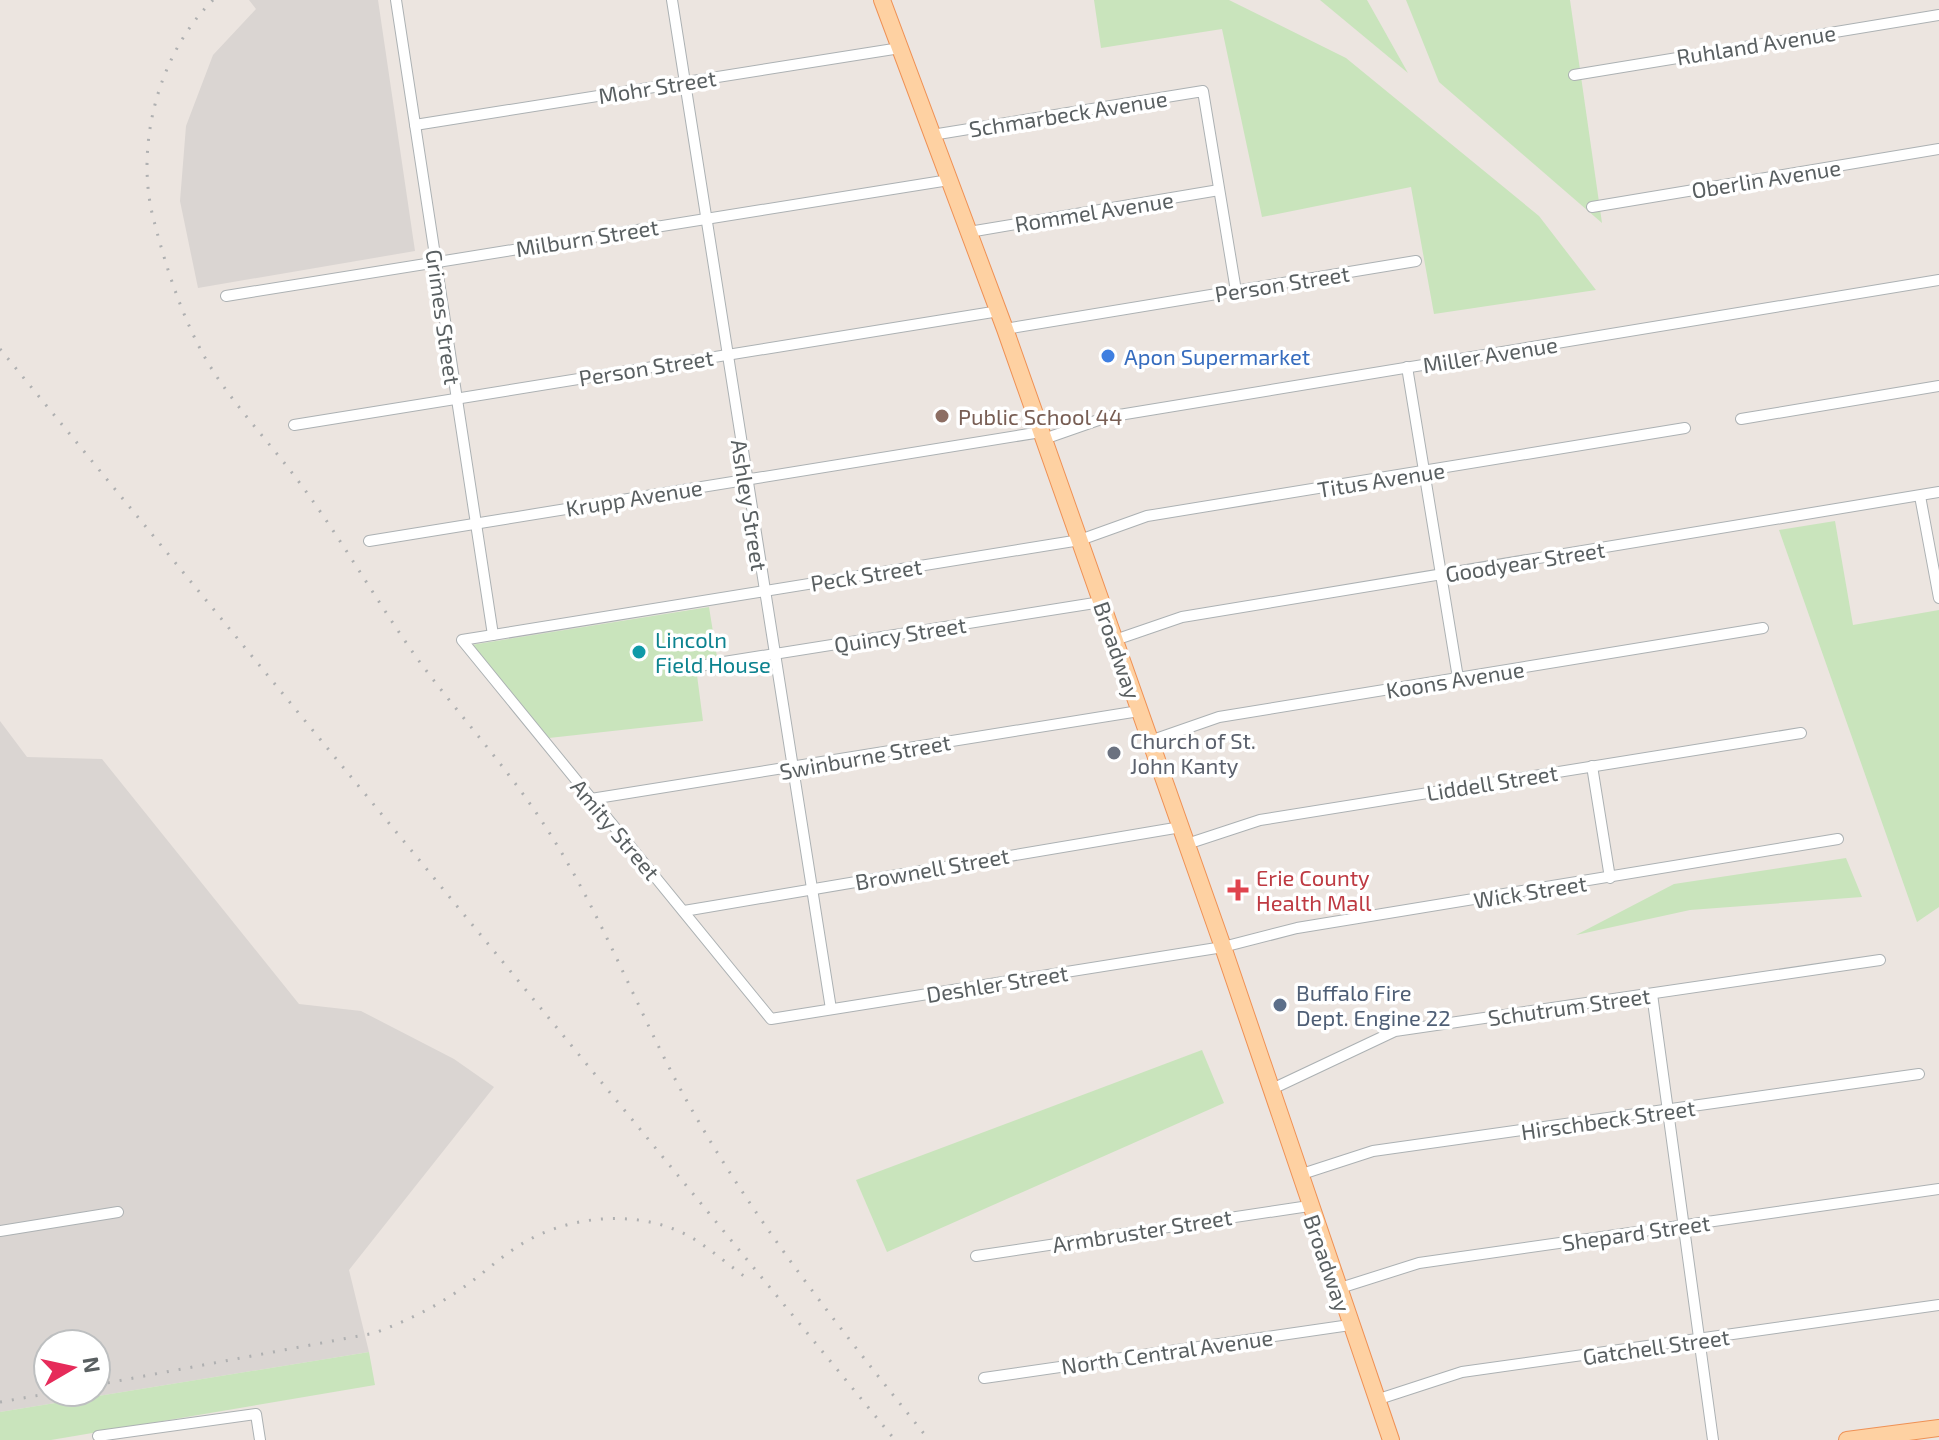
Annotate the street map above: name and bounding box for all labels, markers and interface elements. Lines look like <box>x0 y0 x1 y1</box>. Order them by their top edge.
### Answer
street label: Ruhland Avenue <box>1674 19 1838 69</box>
street label: Mohr Street <box>596 64 718 108</box>
street label: Schmarbeck Avenue <box>967 84 1169 142</box>
street label: Oberlin Avenue <box>1690 153 1842 203</box>
street label: Rommel Avenue <box>1013 186 1175 236</box>
street label: Milburn Street <box>514 213 660 261</box>
street label: Grimes Street <box>422 248 466 386</box>
street label: Person Street <box>1213 260 1351 306</box>
street label: Miller Avenue <box>1421 331 1559 377</box>
place label: Apon Supermarket <box>1124 343 1310 369</box>
street label: Person Street <box>577 344 715 390</box>
marker: Apon Supermarket <box>1099 347 1117 365</box>
place label: Public School 44 <box>958 403 1123 429</box>
marker: Public School 44 <box>933 407 951 425</box>
street label: Ashley Street <box>727 437 773 573</box>
street label: Titus Avenue <box>1316 456 1446 502</box>
street label: Krupp Avenue <box>564 473 704 521</box>
street label: Goodyear Street <box>1443 536 1607 586</box>
street label: Peck Street <box>808 552 924 596</box>
street label: Broadway <box>1089 598 1147 702</box>
street label: Quincy Street <box>832 611 968 658</box>
place label: Lincoln Field House <box>655 626 771 677</box>
marker: Lincoln Field House <box>630 643 648 661</box>
street label: Koons Avenue <box>1384 655 1526 703</box>
place label: Church of St. John Kanty <box>1130 727 1256 778</box>
street label: Swinburne Street <box>777 728 953 784</box>
marker: Church of St. John Kanty <box>1105 744 1123 762</box>
street label: Liddell Street <box>1425 759 1559 805</box>
street label: Amity Street <box>566 773 666 885</box>
street label: Brownell Street <box>853 842 1011 894</box>
place label: Erie County Health Mall <box>1256 864 1372 915</box>
street label: Wick Street <box>1472 869 1588 913</box>
marker: Erie County Health Mall <box>1227 879 1249 901</box>
street label: Deshler Street <box>924 959 1070 1007</box>
place label: Buffalo Fire Dept. Engine 22 <box>1296 979 1451 1030</box>
street label: Schutrum Street <box>1486 982 1652 1030</box>
marker: Buffalo Fire Dept. Engine 22 <box>1271 996 1289 1014</box>
street label: Hirschbeck Street <box>1519 1094 1697 1144</box>
street label: Armbruster Street <box>1050 1203 1234 1257</box>
street label: Shepard Street <box>1560 1209 1712 1255</box>
street label: Broadway <box>1299 1211 1357 1315</box>
street label: North Central Avenue <box>1060 1323 1274 1379</box>
street label: Gatchell Street <box>1581 1323 1731 1369</box>
north arrow <box>32 1328 112 1408</box>
text: N <box>79 1355 107 1375</box>

